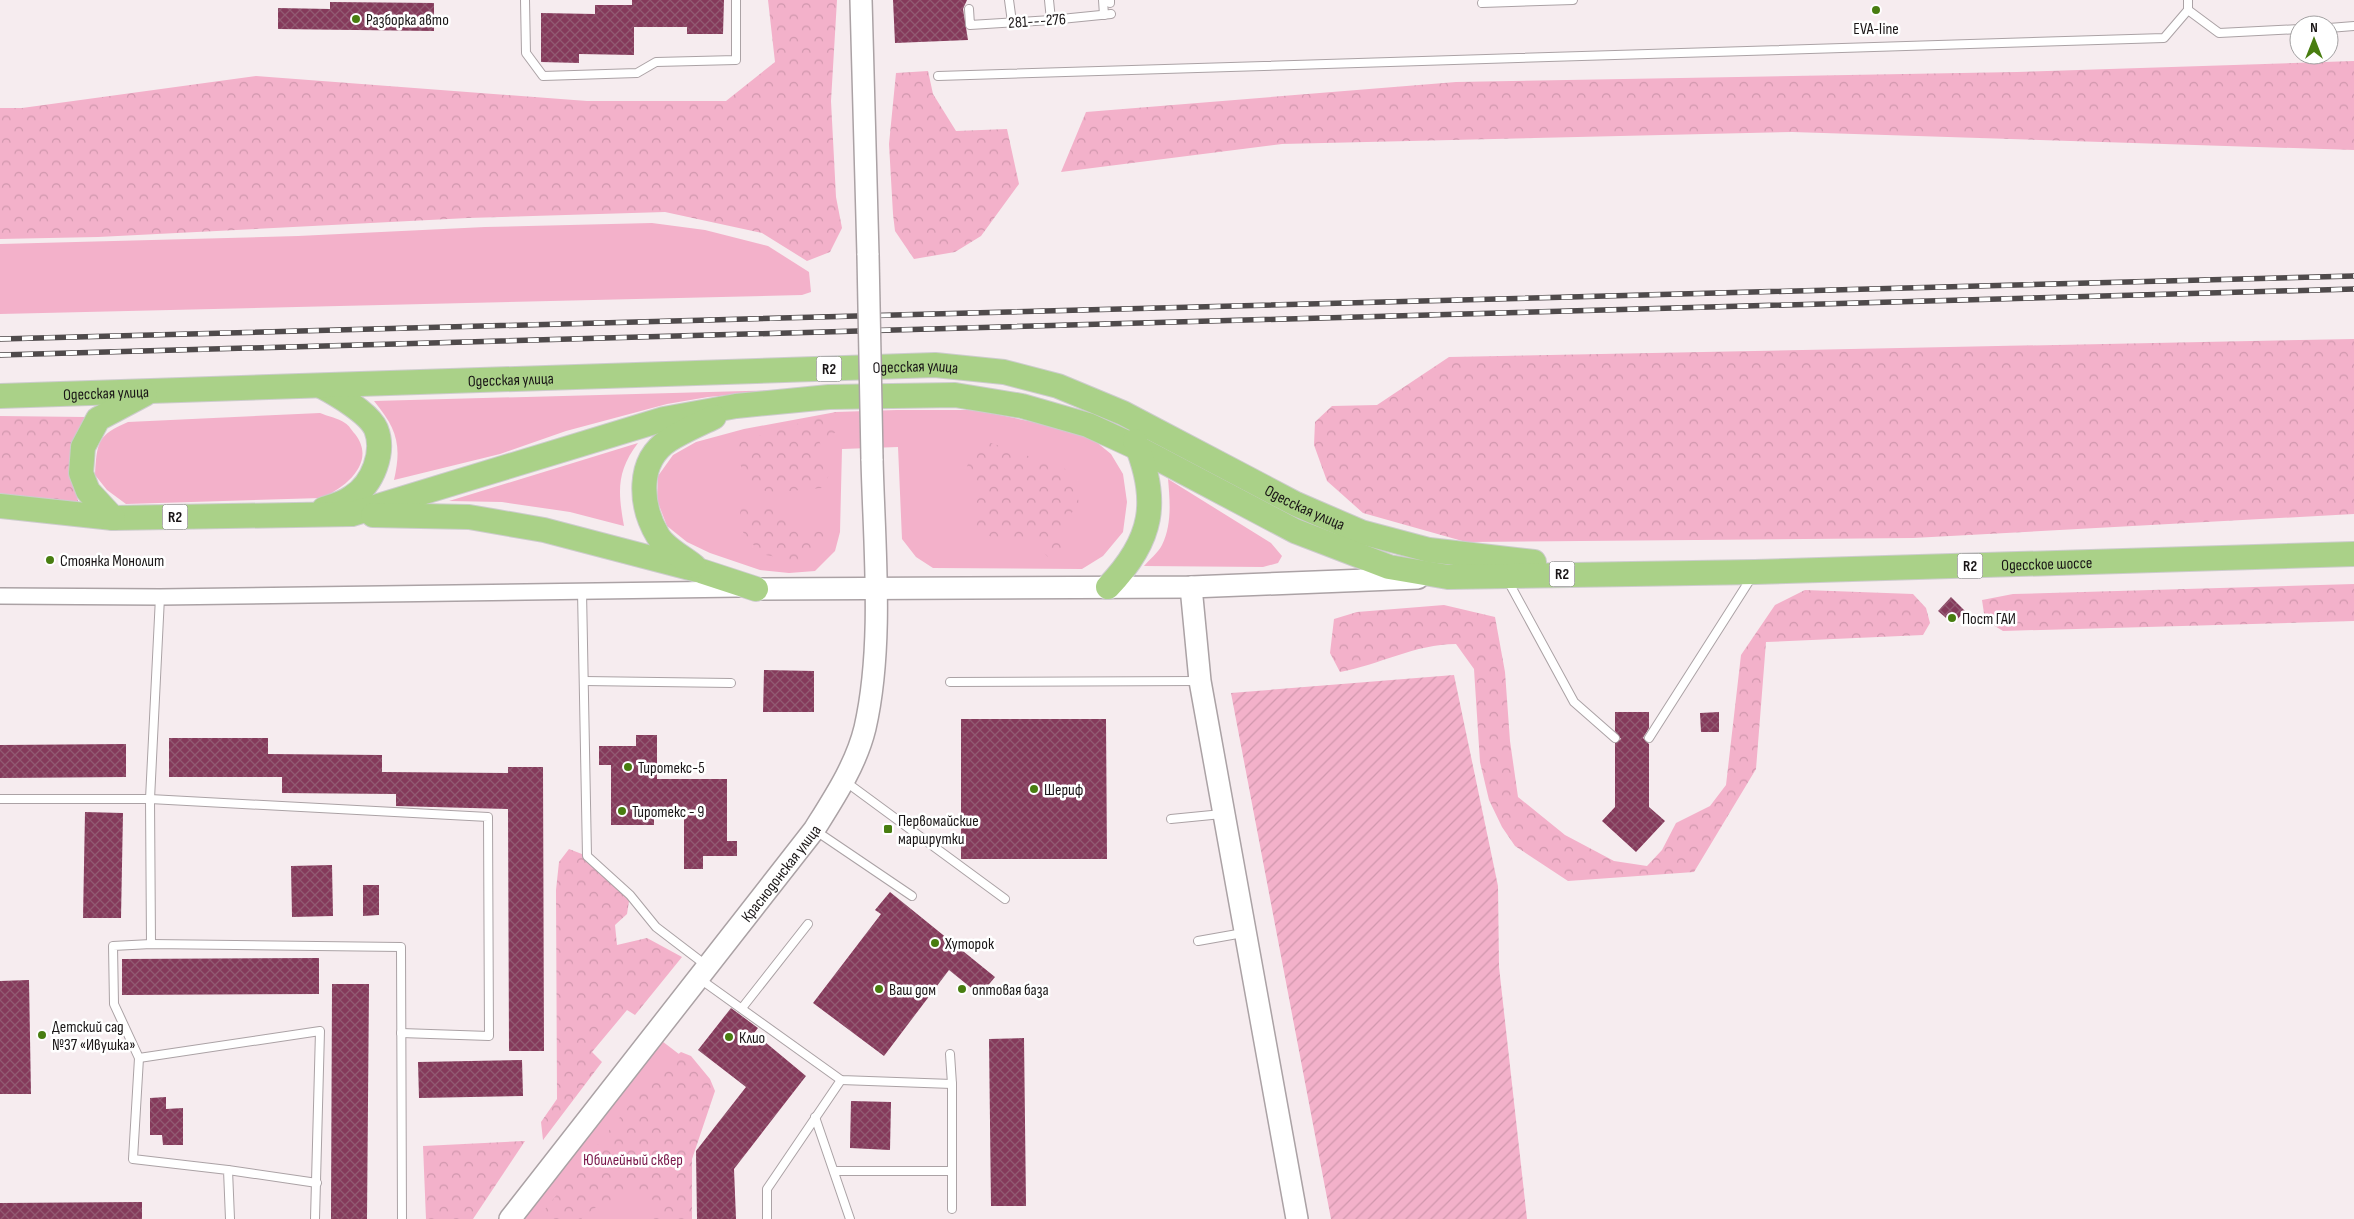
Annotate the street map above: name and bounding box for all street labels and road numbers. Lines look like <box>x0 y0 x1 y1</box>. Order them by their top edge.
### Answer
street label: 281---276 <box>1008 10 1067 33</box>
road number: R2 <box>816 356 842 382</box>
street label: Одесская улица <box>872 357 959 378</box>
street label: Одесская улица <box>468 370 554 391</box>
street label: Одесская улица <box>63 383 149 405</box>
street label: Одесская улица <box>1261 481 1347 535</box>
road number: R2 <box>162 504 188 530</box>
road number: R2 <box>1958 554 1982 578</box>
street label: Одесское шоссе <box>2001 554 2093 576</box>
road number: R2 <box>1550 562 1574 586</box>
street label: Краснодонская улица <box>738 822 826 926</box>

